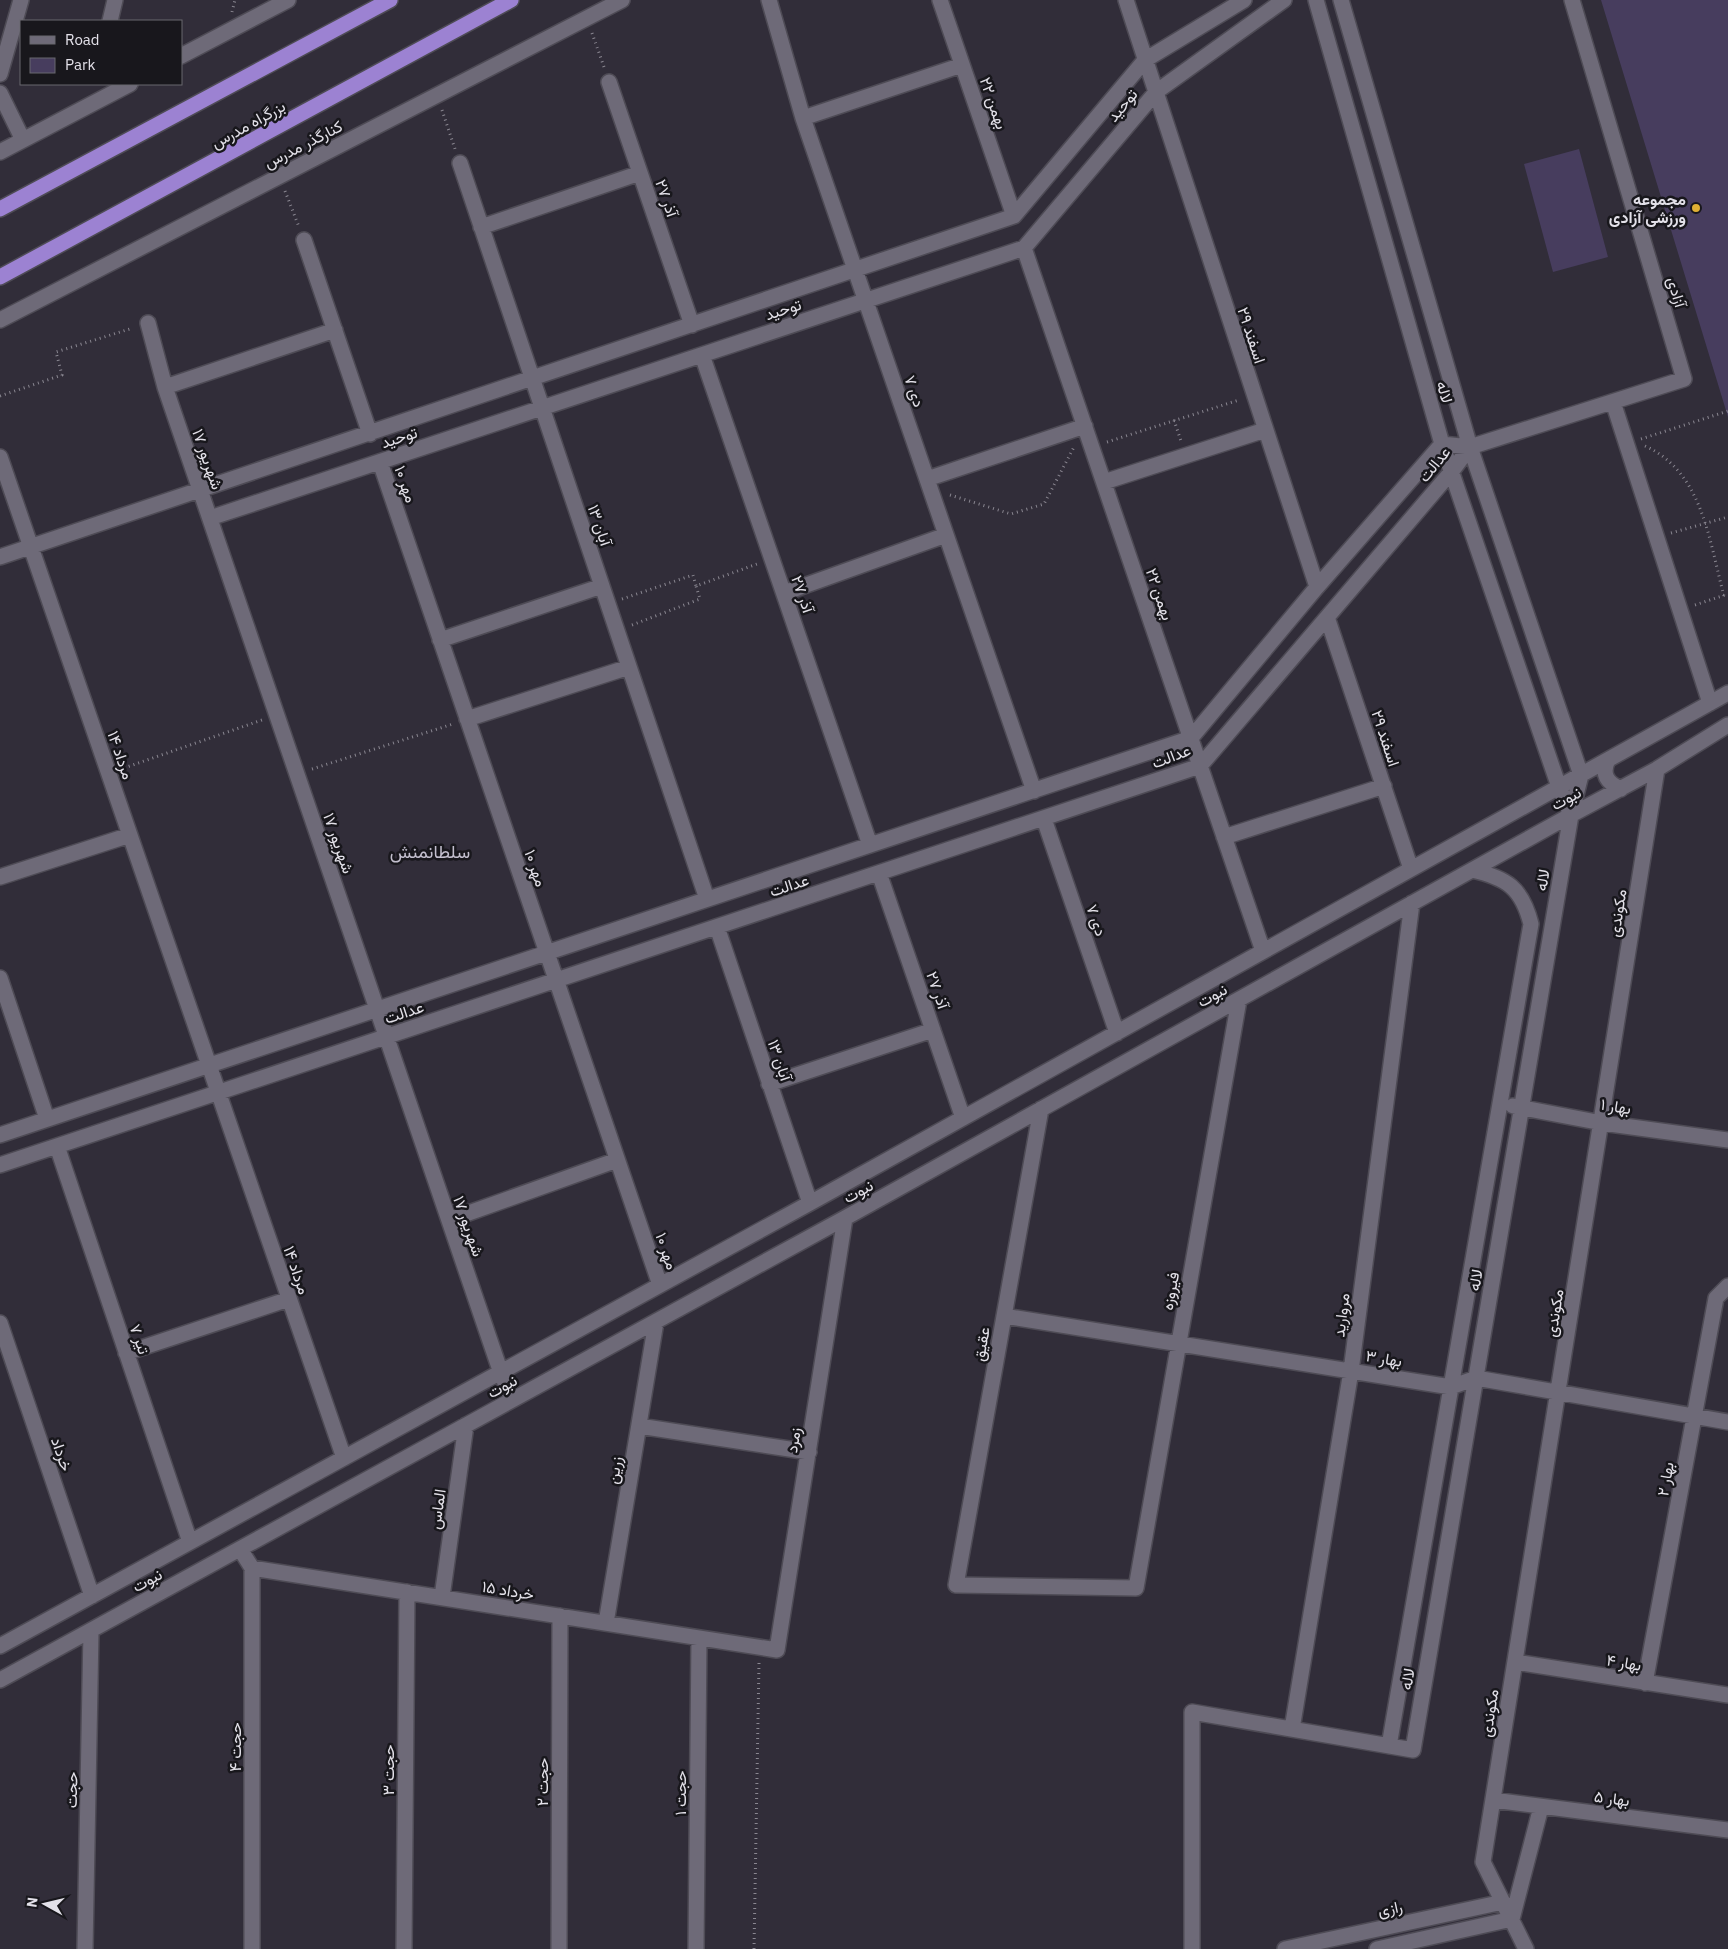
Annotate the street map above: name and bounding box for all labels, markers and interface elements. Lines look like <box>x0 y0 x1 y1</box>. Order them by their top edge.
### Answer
legend <box>20 20 182 85</box>
text: Road <box>65 30 100 49</box>
text: Park <box>65 55 95 74</box>
street label: ۲۲ بهمن <box>975 74 1012 132</box>
street label: توحید <box>1102 84 1142 126</box>
street label: بزرگراه مدرس <box>207 95 289 153</box>
street label: کنارگذر مدرس <box>260 116 346 173</box>
street label: ۲۷ آذر <box>650 177 683 221</box>
place label: مجموعه ورزشی آزادی <box>1609 189 1686 228</box>
marker: مجموعه ورزشی آزادی <box>1690 202 1702 214</box>
street label: آزادی <box>1662 274 1691 311</box>
street label: توحید <box>762 294 804 325</box>
street label: ۲۹ اسفند <box>1234 304 1270 366</box>
street label: ۷ دی <box>899 373 930 410</box>
street label: لاله <box>1432 379 1458 405</box>
street label: توحید <box>378 422 420 453</box>
street label: ۱۷ شهریور <box>187 426 228 492</box>
street label: عدالت <box>1414 442 1454 486</box>
street label: ۱۰ مهر <box>389 463 422 505</box>
street label: ۱۳ آبان <box>584 502 617 550</box>
street label: ۲۲ بهمن <box>1141 565 1178 623</box>
street label: ۲۷ آذر <box>786 573 819 617</box>
street label: ۲۹ اسفند <box>1368 707 1404 769</box>
street label: ۱۴ مرداد <box>102 728 139 782</box>
street label: عدالت <box>1149 739 1193 773</box>
street label: نبوت <box>1548 782 1585 815</box>
street label: ۱۷ شهریور <box>318 810 359 876</box>
district label: سلطانمنش <box>390 840 470 863</box>
street label: ۱۰ مهر <box>519 847 552 889</box>
street label: لاله <box>1530 867 1554 893</box>
street label: عدالت <box>767 869 811 901</box>
street label: مکوندی <box>1603 888 1632 939</box>
street label: ۷ دی <box>1081 902 1112 939</box>
street label: ۲۷ آذر <box>921 969 954 1013</box>
street label: نبوت <box>1193 979 1231 1012</box>
street label: عدالت <box>382 996 426 1028</box>
street label: ۱۳ آبان <box>764 1037 797 1085</box>
street label: بهار ۱ <box>1599 1094 1633 1119</box>
street label: نبوت <box>839 1175 877 1208</box>
street label: ۱۷ شهریور <box>448 1193 489 1259</box>
street label: ۱۰ مهر <box>650 1230 683 1272</box>
street label: ۱۴ مرداد <box>278 1243 315 1297</box>
street label: لاله <box>1463 1267 1487 1293</box>
street label: فیروزه <box>1157 1270 1184 1312</box>
street label: مکوندی <box>1540 1288 1569 1339</box>
street label: مروارید <box>1328 1292 1355 1338</box>
street label: ۷ تیر <box>125 1321 154 1357</box>
street label: عقیق <box>968 1325 995 1363</box>
street label: بهار ۳ <box>1364 1345 1404 1372</box>
street label: نبوت <box>483 1370 521 1403</box>
street label: زمرد <box>781 1426 806 1454</box>
street label: خرداد <box>46 1434 77 1474</box>
street label: زرین <box>602 1455 627 1485</box>
street label: بهار ۲ <box>1652 1460 1679 1498</box>
street label: الماس <box>424 1488 451 1531</box>
street label: نبوت <box>128 1564 166 1597</box>
street label: ۱۵ خرداد <box>480 1576 536 1605</box>
street label: بهار ۴ <box>1605 1649 1643 1676</box>
street label: لاله <box>1395 1666 1419 1692</box>
street label: مکوندی <box>1475 1688 1504 1739</box>
street label: حجت ۴ <box>225 1722 245 1772</box>
street label: حجت ۳ <box>378 1744 398 1795</box>
street label: حجت ۲ <box>532 1757 552 1806</box>
street label: حجت ۱ <box>670 1770 690 1815</box>
street label: حجت <box>61 1771 81 1808</box>
street label: بهار ۵ <box>1593 1786 1631 1811</box>
north arrow <box>20 1879 70 1929</box>
text: N <box>23 1896 42 1908</box>
street label: رازی <box>1376 1896 1404 1921</box>

